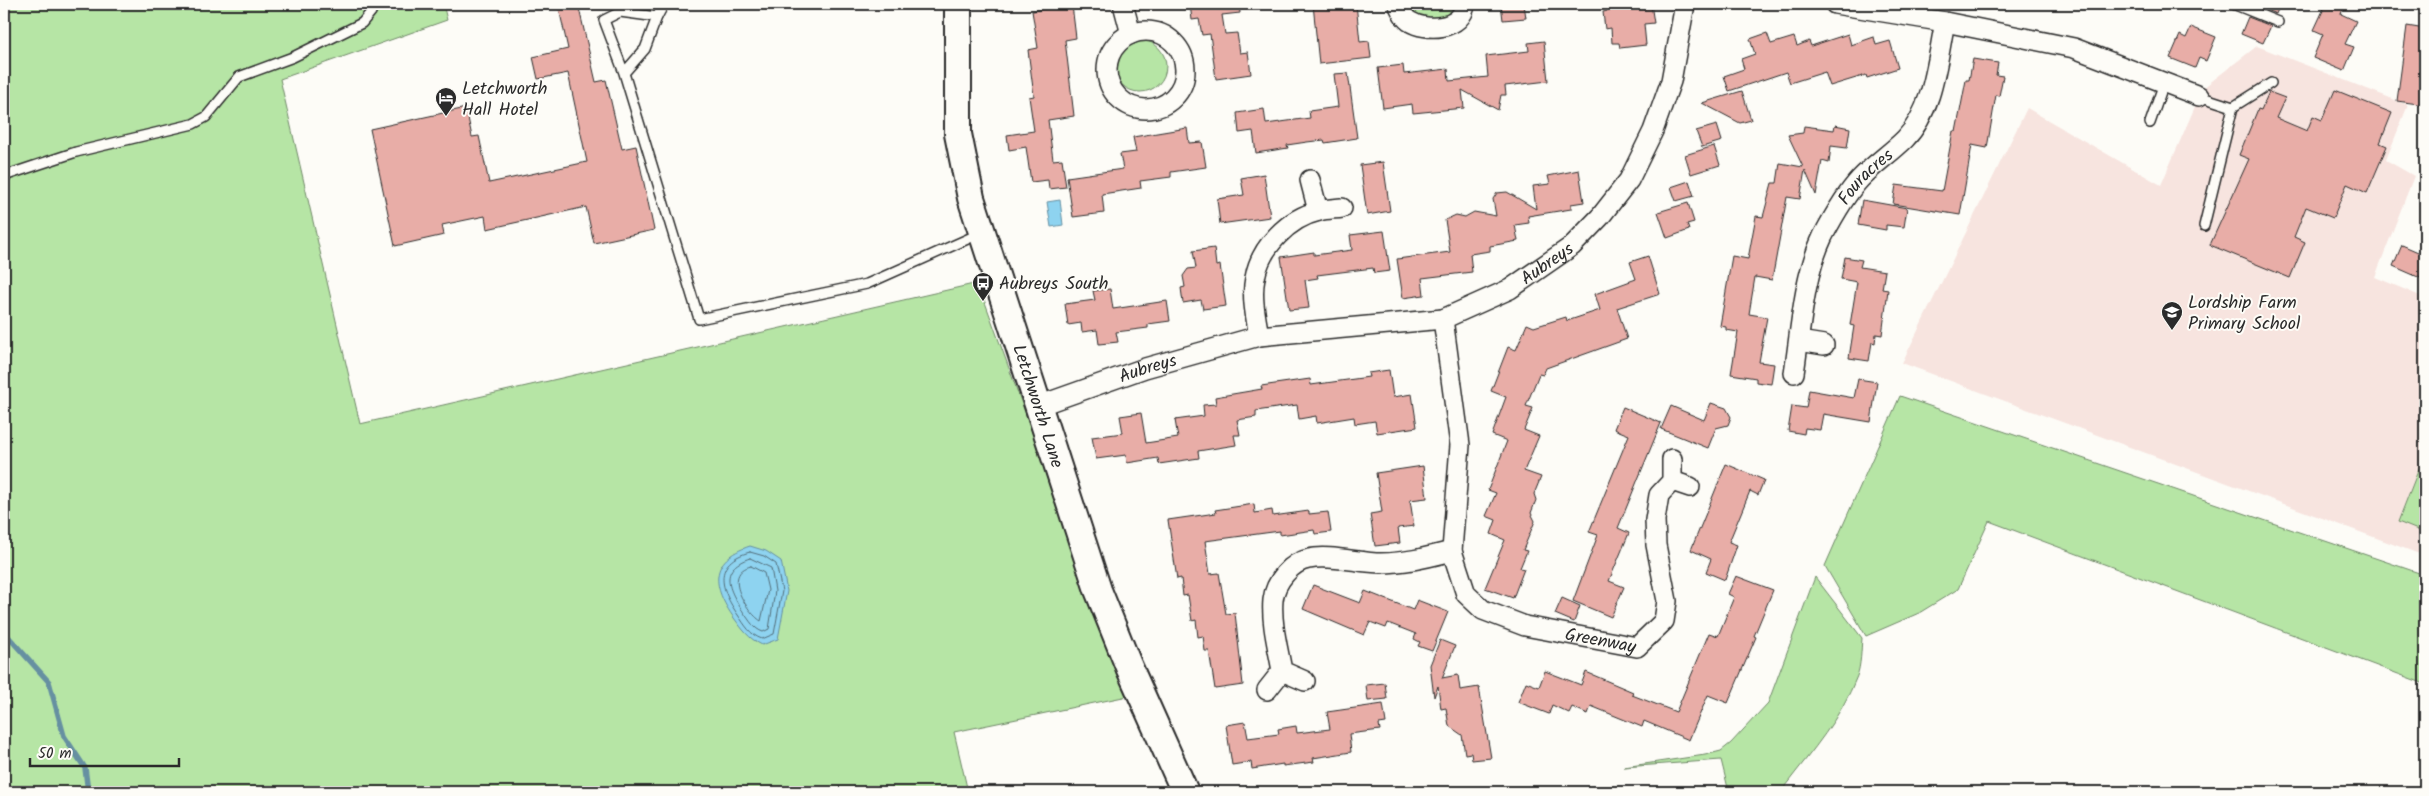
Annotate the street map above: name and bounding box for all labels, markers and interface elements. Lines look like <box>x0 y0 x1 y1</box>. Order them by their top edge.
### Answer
place label: Letchworth Hall Hotel <box>462 75 547 125</box>
hotel icon: Letchworth Hall Hotel <box>434 86 458 117</box>
street label: Fouracres <box>1831 142 1901 212</box>
street label: Aubreys <box>1515 236 1581 293</box>
place label: Aubreys South <box>999 270 1108 299</box>
bus stop icon: Aubreys South <box>971 271 995 302</box>
place label: Lordship Farm Primary School <box>2188 289 2301 339</box>
school or university icon: Lordship Farm Primary School <box>2160 300 2184 331</box>
street label: Letchworth Lane <box>1003 341 1071 472</box>
street label: Aubreys <box>1115 347 1181 392</box>
street label: Greenway <box>1562 621 1639 663</box>
scale bar <box>30 736 179 768</box>
text: 50 m <box>38 742 72 766</box>

